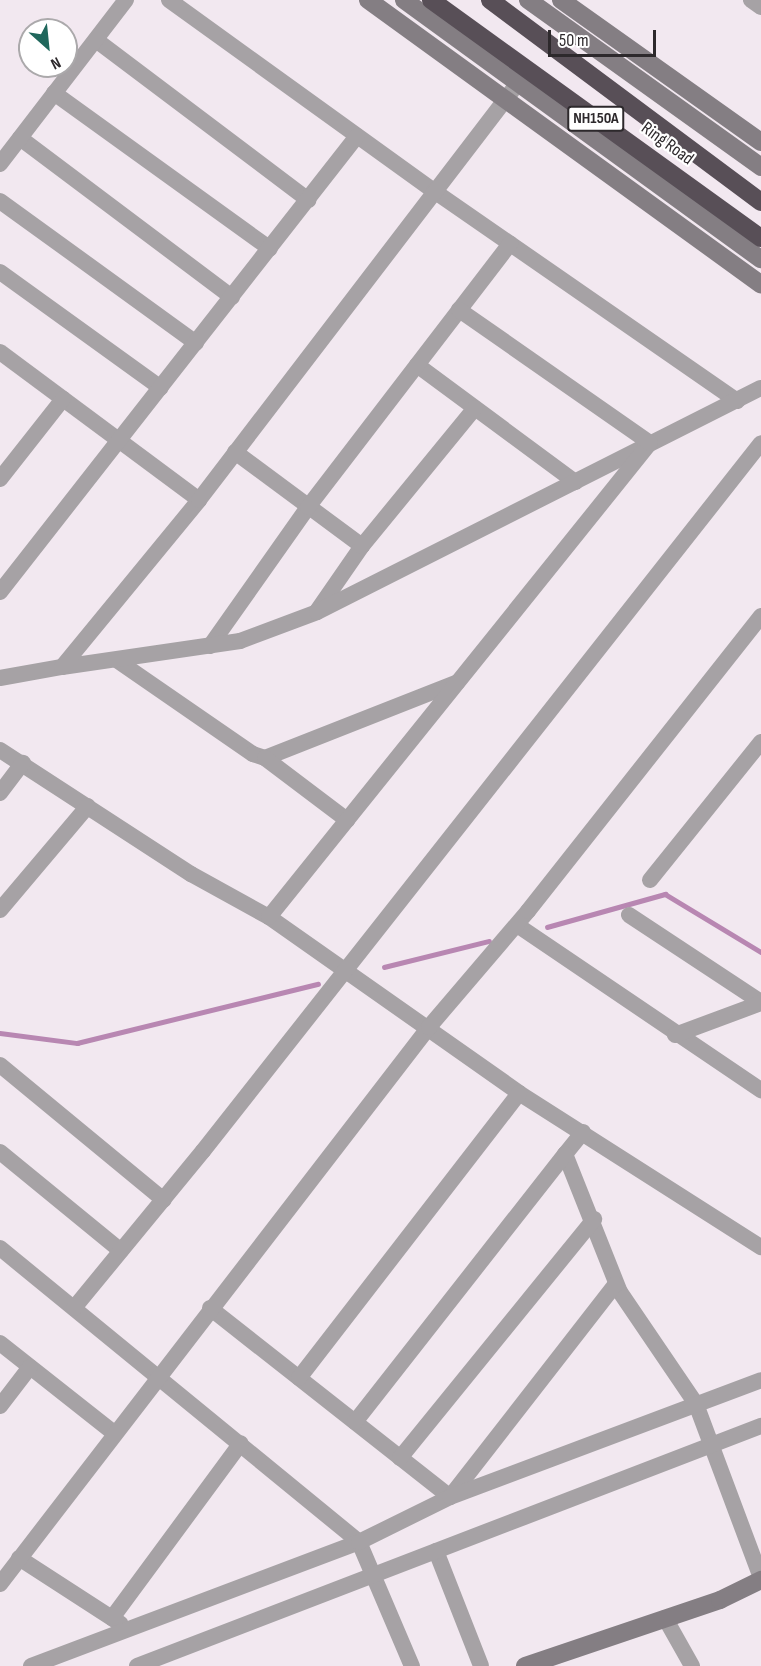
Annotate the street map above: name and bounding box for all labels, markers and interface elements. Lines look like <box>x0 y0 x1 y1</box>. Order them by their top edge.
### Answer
north arrow <box>18 18 78 78</box>
scale bar <box>551 18 659 56</box>
text: 50 m <box>559 30 589 51</box>
text: N <box>47 52 64 73</box>
road number: NH150A <box>566 106 626 132</box>
street label: Ring Road <box>637 118 697 170</box>

